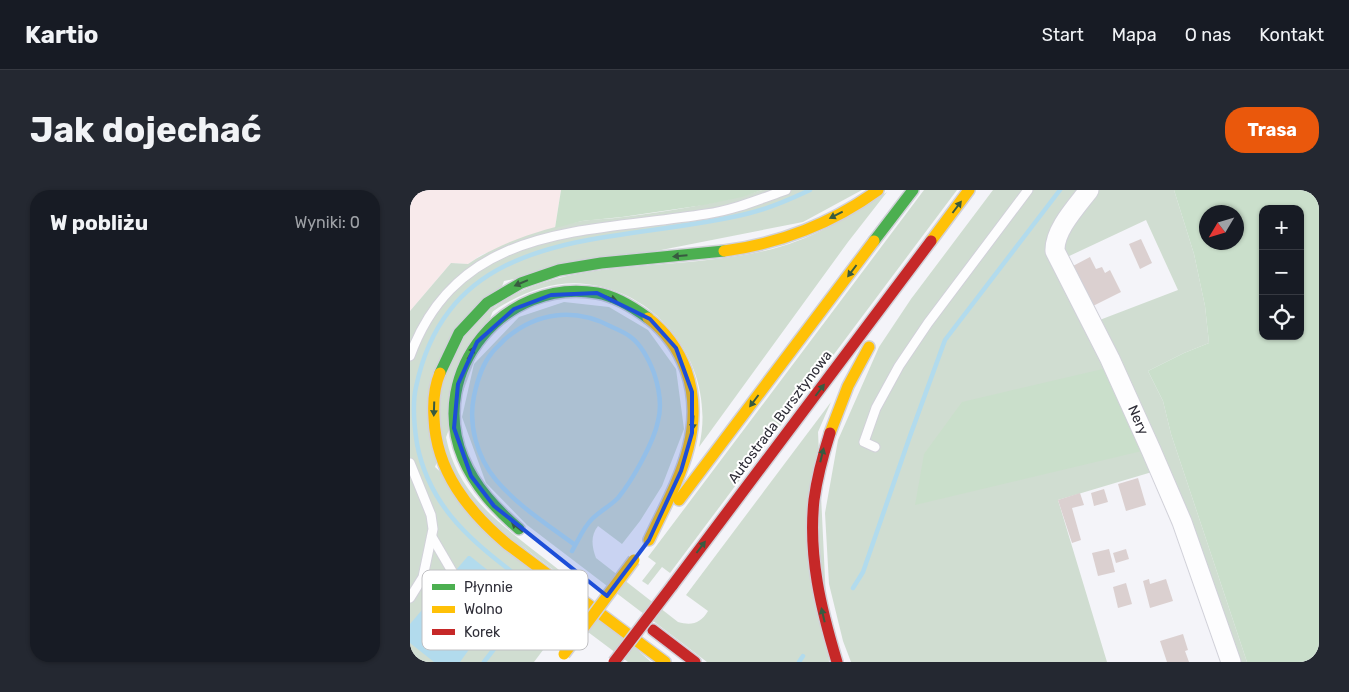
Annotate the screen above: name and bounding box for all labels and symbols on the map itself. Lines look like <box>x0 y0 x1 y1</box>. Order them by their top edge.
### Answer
one-way arrow <box>952 200 962 214</box>
north arrow <box>1199 205 1244 250</box>
one-way arrow <box>829 211 844 219</box>
one-way arrow <box>672 252 688 260</box>
one-way arrow <box>847 264 857 278</box>
one-way arrow <box>514 280 528 288</box>
one-way arrow <box>603 294 618 302</box>
one-way arrow <box>466 346 475 360</box>
street label: Autostrada Bursztynowa <box>724 347 836 487</box>
one-way arrow <box>814 384 825 397</box>
one-way arrow <box>749 394 760 407</box>
one-way arrow <box>430 402 438 418</box>
street label: Nery <box>1124 403 1152 438</box>
one-way arrow <box>688 415 696 431</box>
one-way arrow <box>818 447 826 462</box>
one-way arrow <box>511 521 524 532</box>
one-way arrow <box>696 540 706 554</box>
legend <box>422 570 588 650</box>
text: Płynnie <box>464 579 513 596</box>
text: Wolno <box>464 601 503 618</box>
one-way arrow <box>819 608 827 623</box>
text: Korek <box>464 624 501 641</box>

